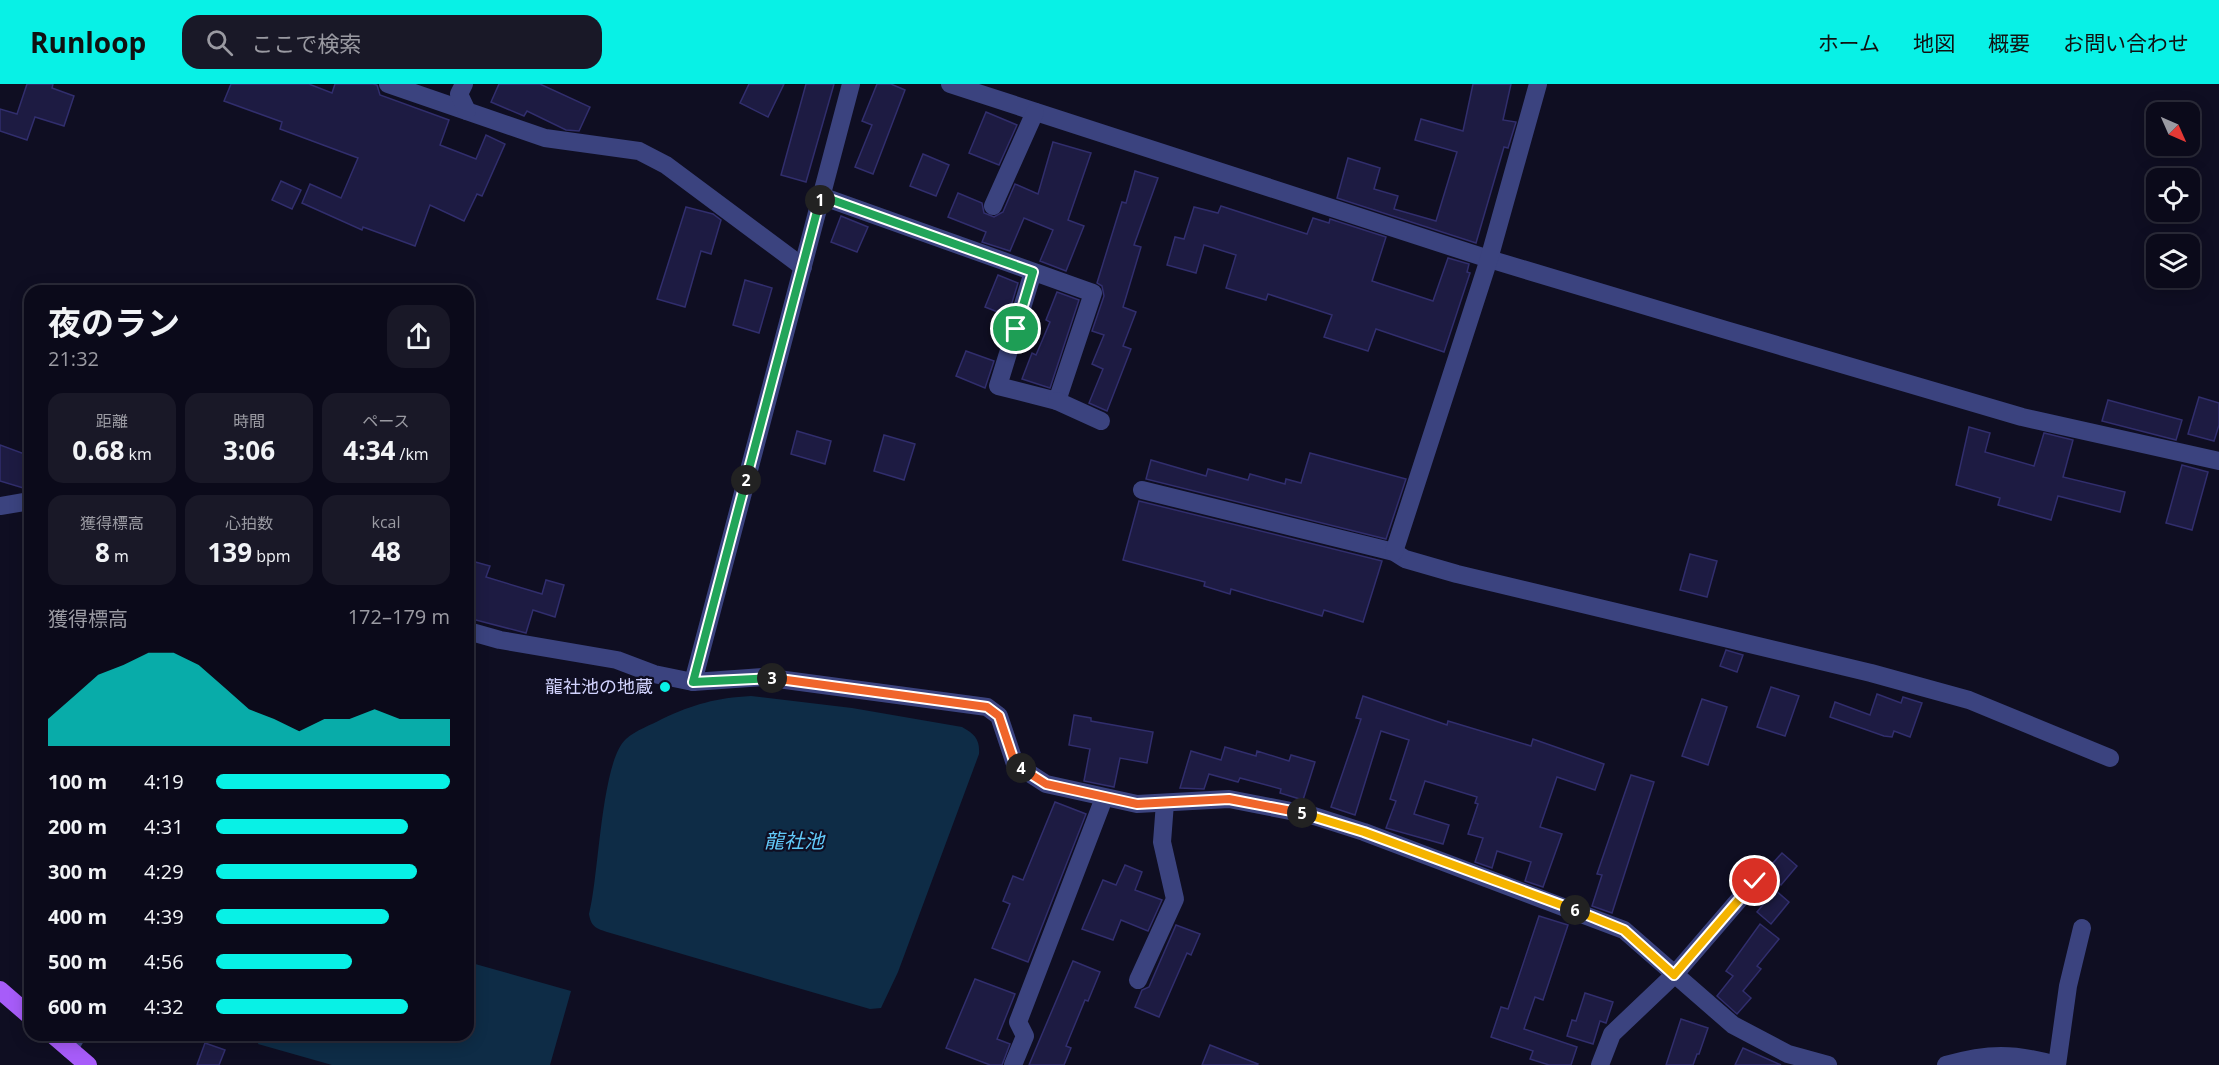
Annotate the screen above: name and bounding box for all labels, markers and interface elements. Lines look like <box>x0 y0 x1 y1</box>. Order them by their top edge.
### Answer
search box <box>182 15 602 69</box>
text: Runloop <box>30 23 146 61</box>
icon: search <box>203 26 236 59</box>
text: ここで検索 <box>251 28 361 58</box>
text: ホーム <box>1818 29 1880 57</box>
text: 地図 <box>1913 29 1955 57</box>
text: 概要 <box>1988 29 2030 57</box>
text: お問い合わせ <box>2063 29 2189 57</box>
north arrow <box>2146 102 2200 156</box>
map controls <box>2146 102 2200 288</box>
button: locate <box>2146 168 2200 222</box>
pin: 1 <box>805 185 835 215</box>
text: 1 <box>815 189 825 211</box>
button: layers <box>2146 234 2200 288</box>
text: 夜のラン <box>48 300 180 345</box>
pin <box>990 303 1041 354</box>
button: share <box>387 305 450 368</box>
icon: arrive <box>999 312 1032 345</box>
text: 21:32 <box>48 345 99 372</box>
text: 距離 <box>96 410 128 432</box>
text: 時間 <box>233 410 265 432</box>
text: ペース <box>362 410 410 432</box>
text: 0.68 <box>72 432 124 468</box>
text: 3:06 <box>223 432 275 468</box>
text: 4:34 <box>343 432 395 468</box>
text: km <box>124 443 152 465</box>
text: /km <box>395 443 429 465</box>
pin: 2 <box>731 465 761 495</box>
text: 2 <box>741 469 751 491</box>
text: kcal <box>372 511 401 533</box>
text: 獲得標高 <box>80 512 144 534</box>
text: 心拍数 <box>225 512 273 534</box>
text: 48 <box>371 533 401 569</box>
text: 8 <box>95 534 110 570</box>
text: 139 <box>207 534 252 570</box>
text: m <box>110 545 129 567</box>
text: bpm <box>252 545 291 567</box>
text: 172–179 m <box>348 603 450 630</box>
text: 獲得標高 <box>48 605 128 632</box>
pin: 3 <box>757 663 787 693</box>
text: 3 <box>767 667 777 689</box>
place label: 龍社池の地蔵 <box>545 674 653 698</box>
marker: 龍社池の地蔵 <box>658 680 672 694</box>
pin: 4 <box>1006 753 1036 783</box>
text: 4 <box>1016 757 1026 779</box>
text: 100 m <box>48 768 107 795</box>
text: 4:19 <box>144 768 184 795</box>
pin: 5 <box>1287 798 1317 828</box>
text: 5 <box>1297 802 1307 824</box>
text: 200 m <box>48 813 107 840</box>
text: 4:31 <box>144 813 184 840</box>
water label: 龍社池 <box>764 827 826 854</box>
pin <box>1729 855 1780 906</box>
text: 300 m <box>48 858 107 885</box>
text: 4:29 <box>144 858 184 885</box>
icon: check <box>1738 864 1771 897</box>
pin: 6 <box>1560 895 1590 925</box>
text: 6 <box>1570 899 1580 921</box>
text: 400 m <box>48 903 107 930</box>
text: 4:39 <box>144 903 184 930</box>
text: 500 m <box>48 948 107 975</box>
text: 4:56 <box>144 948 184 975</box>
text: 600 m <box>48 993 107 1020</box>
text: 4:32 <box>144 993 184 1020</box>

